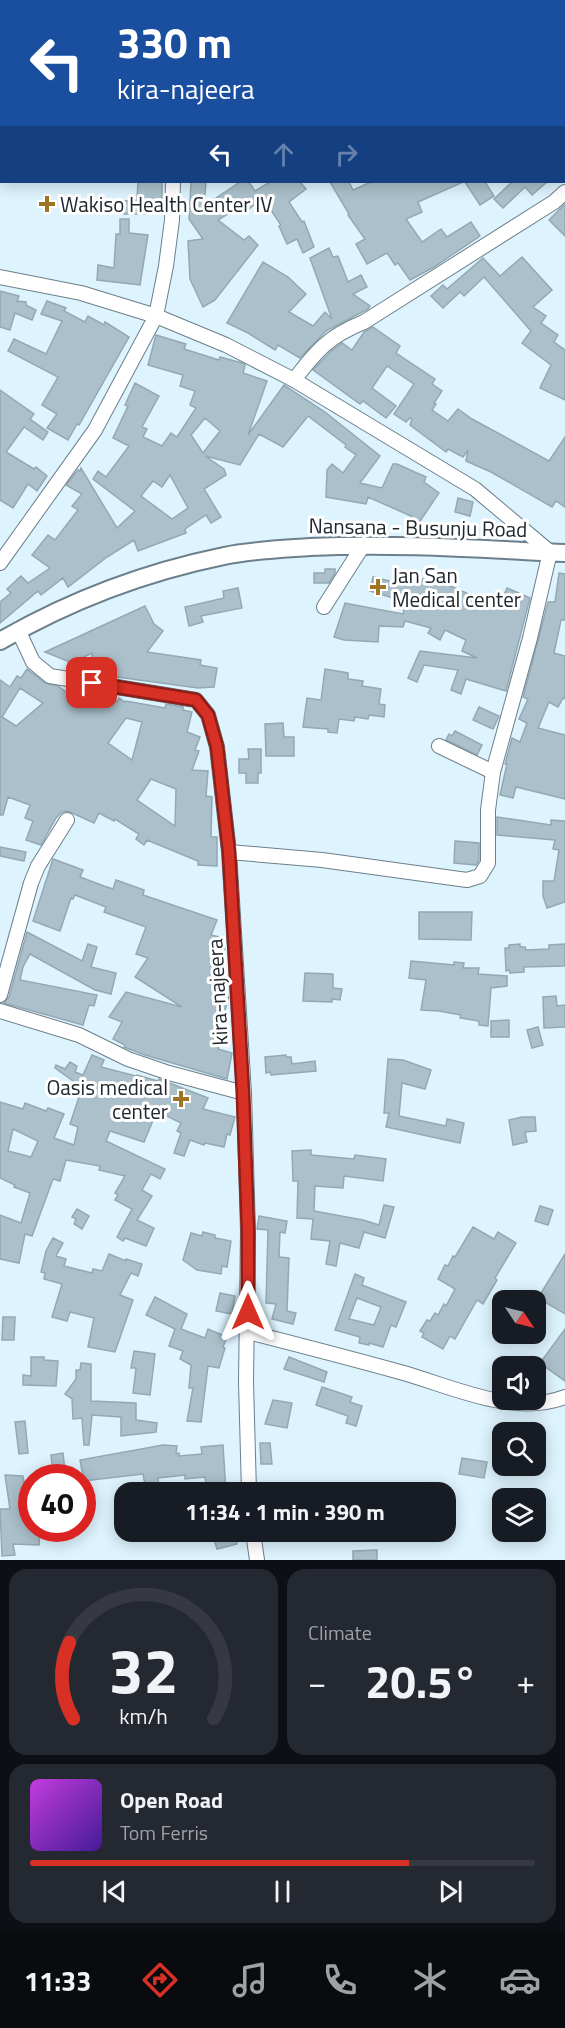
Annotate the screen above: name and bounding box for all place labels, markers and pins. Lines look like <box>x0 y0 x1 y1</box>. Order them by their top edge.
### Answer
place label: Wakiso Health Center IV <box>60 188 273 220</box>
marker: Wakiso Health Center IV <box>38 195 56 213</box>
place label: Jan San Medical center <box>392 559 521 615</box>
marker: Jan San Medical center <box>369 578 387 596</box>
pin <box>66 657 117 708</box>
place label: Oasis medical center <box>46 1071 168 1127</box>
marker: Oasis medical center <box>172 1090 190 1108</box>

